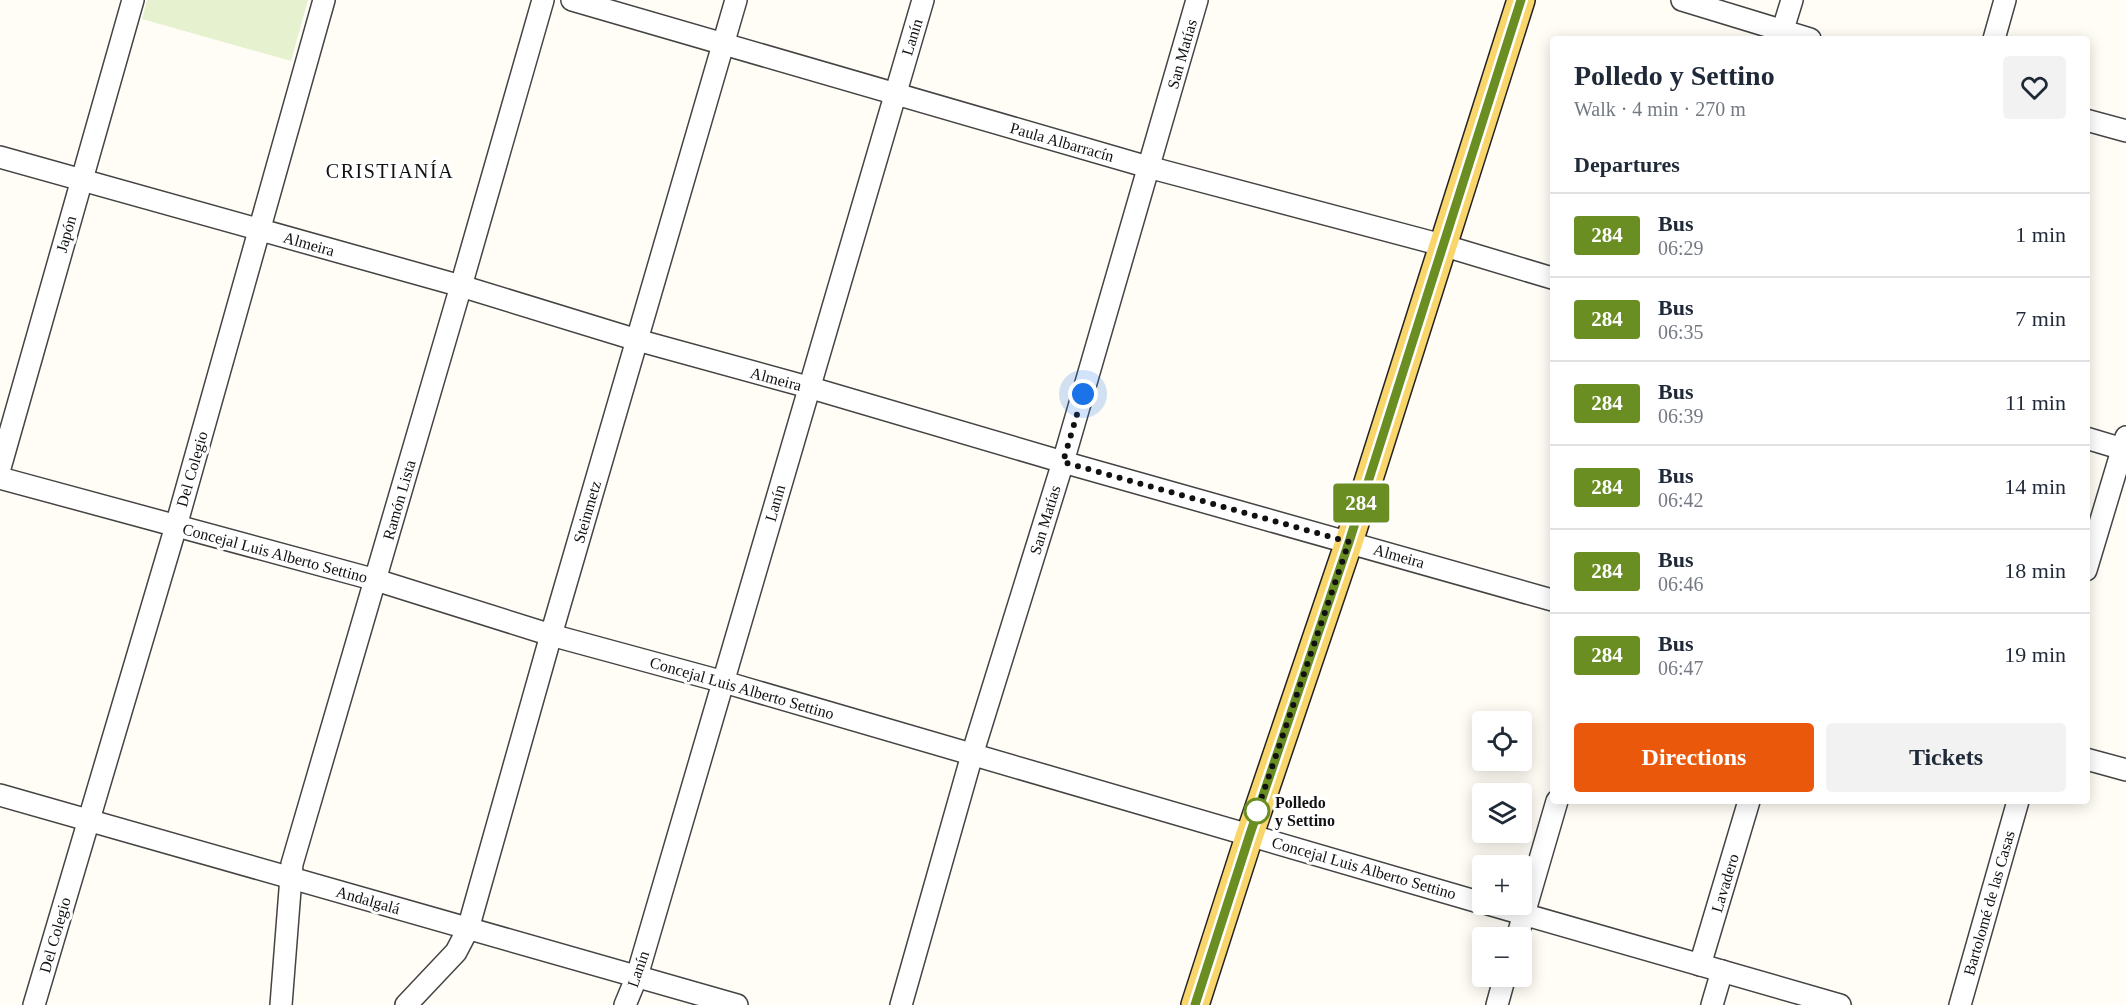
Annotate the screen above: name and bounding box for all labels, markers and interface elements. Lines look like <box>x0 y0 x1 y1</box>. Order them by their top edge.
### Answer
street label: Lanín <box>898 17 926 57</box>
street label: San Matías <box>1164 17 1200 91</box>
button: heart <box>2003 56 2066 119</box>
text: Polledo y Settino <box>1574 60 1775 91</box>
text: Walk · 4 min · 270 m <box>1574 98 1746 120</box>
street label: Paula Albarracín <box>1008 119 1116 165</box>
text: Departures <box>1574 152 1680 177</box>
district label: CRISTIANÍA <box>326 160 454 182</box>
text: Bus <box>1658 211 1693 236</box>
street label: Japón <box>53 214 80 255</box>
text: 1 min <box>2015 222 2066 247</box>
text: 284 <box>1591 223 1623 247</box>
street label: Almeira <box>281 229 337 259</box>
text: 06:29 <box>1658 237 1704 259</box>
text: Bus <box>1658 295 1693 320</box>
text: 7 min <box>2015 306 2066 331</box>
text: 284 <box>1591 307 1623 331</box>
text: 06:35 <box>1658 321 1704 343</box>
street label: Almeira <box>748 364 804 394</box>
your location <box>1068 379 1098 409</box>
text: Bus <box>1658 379 1693 404</box>
text: 11 min <box>2005 390 2066 415</box>
text: 284 <box>1591 391 1623 415</box>
text: 06:39 <box>1658 405 1704 427</box>
street label: Del Colegio <box>173 429 212 509</box>
street label: Ramón Lista <box>379 458 419 542</box>
text: Bus <box>1658 463 1693 488</box>
text: 14 min <box>2004 474 2066 499</box>
text: 284 <box>1591 475 1623 499</box>
street label: Steinmetz <box>570 479 604 545</box>
street label: Lanín <box>762 483 788 523</box>
street label: San Matías <box>1026 483 1064 557</box>
line badge: 284 <box>1326 484 1396 522</box>
text: 06:42 <box>1658 489 1704 511</box>
text: 284 <box>1345 491 1377 515</box>
street label: Concejal Luis Alberto Settino <box>180 520 369 587</box>
street label: Almeira <box>1371 541 1427 571</box>
text: Bus <box>1658 547 1693 572</box>
text: 18 min <box>2004 558 2066 583</box>
text: 284 <box>1591 559 1623 583</box>
text: 06:46 <box>1658 573 1704 595</box>
text: Bus <box>1658 631 1693 656</box>
text: 19 min <box>2004 642 2066 667</box>
text: 284 <box>1591 643 1623 667</box>
street label: Concejal Luis Alberto Settino <box>648 654 836 723</box>
text: 06:47 <box>1658 657 1704 679</box>
map controls <box>1472 711 1532 987</box>
button: locate <box>1472 711 1532 771</box>
button: Directions <box>1574 723 1814 792</box>
button: Tickets <box>1826 723 2066 792</box>
button: layers <box>1472 783 1532 843</box>
place label: Polledo y Settino <box>1275 794 1335 830</box>
marker: Polledo y Settino <box>1244 798 1270 824</box>
street label: Bartolomé de las Casas <box>1960 829 2018 977</box>
street label: Concejal Luis Alberto Settino <box>1270 834 1458 903</box>
street label: Lavadero <box>1708 852 1742 914</box>
button: + <box>1472 855 1532 915</box>
street label: Andalgalá <box>334 883 402 918</box>
street label: Del Colegio <box>36 895 75 975</box>
button: − <box>1472 927 1532 987</box>
street label: Lanín <box>624 949 652 989</box>

